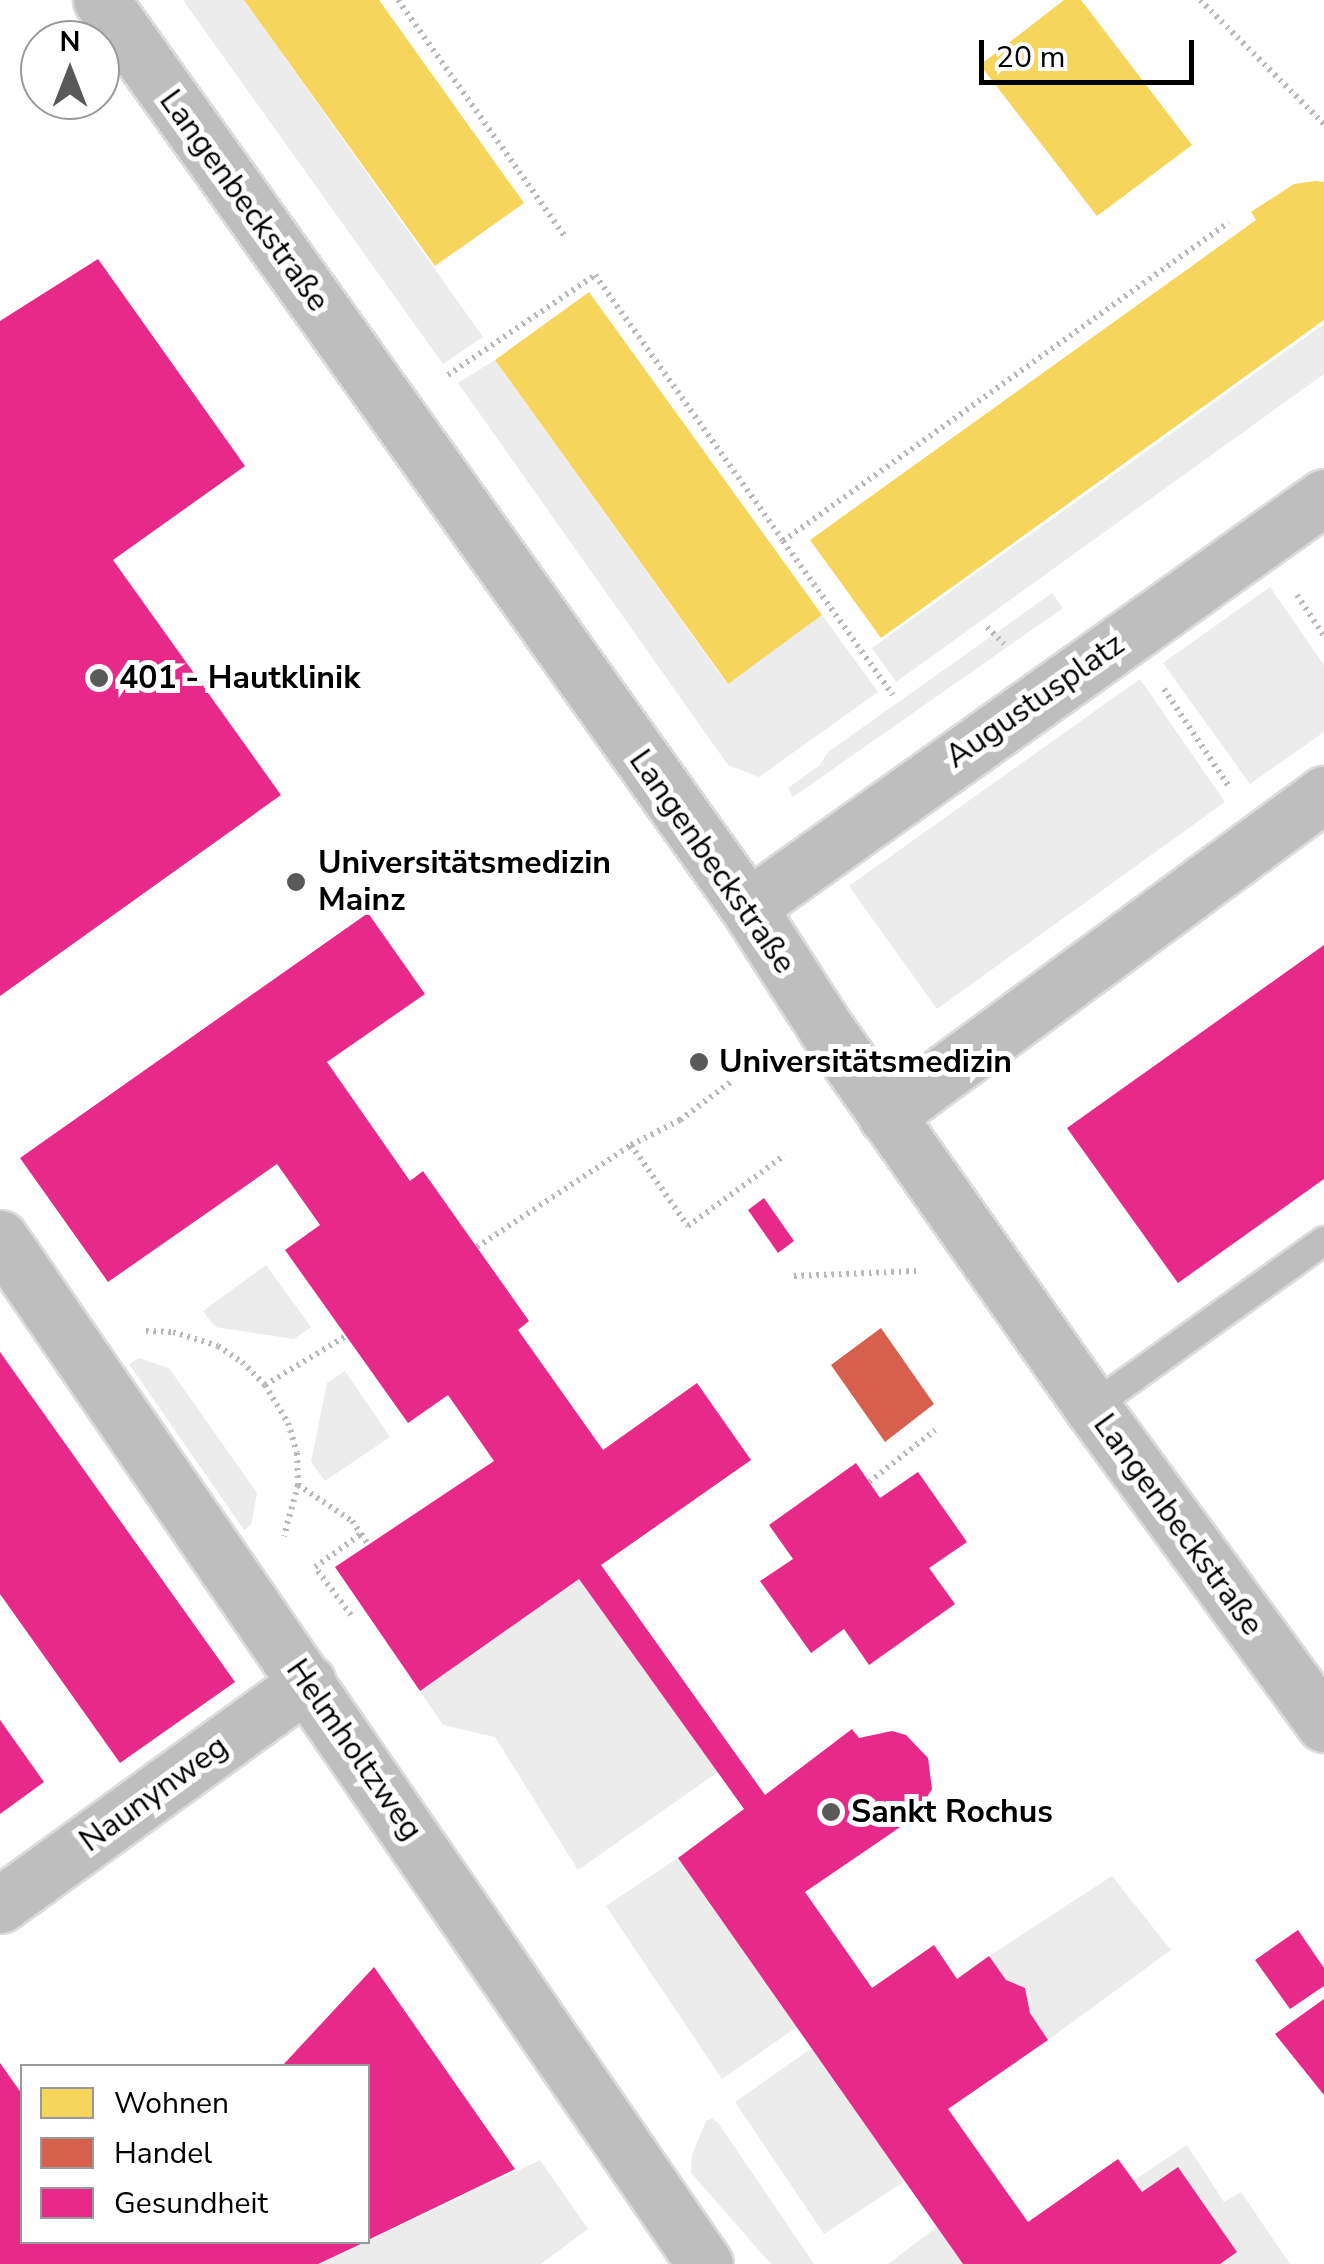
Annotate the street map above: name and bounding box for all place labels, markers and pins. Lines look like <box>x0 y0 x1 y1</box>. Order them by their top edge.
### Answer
place label: 401 - Hautklinik <box>119 659 360 697</box>
marker: 401 - Hautklinik <box>88 667 110 689</box>
place label: Universitätsmedizin Mainz <box>318 845 611 920</box>
marker: Universitätsmedizin Mainz <box>283 869 309 895</box>
place label: Universitätsmedizin <box>719 1043 1012 1081</box>
marker: Universitätsmedizin <box>688 1051 710 1073</box>
place label: Sankt Rochus <box>851 1793 1053 1831</box>
marker: Sankt Rochus <box>820 1801 842 1823</box>

